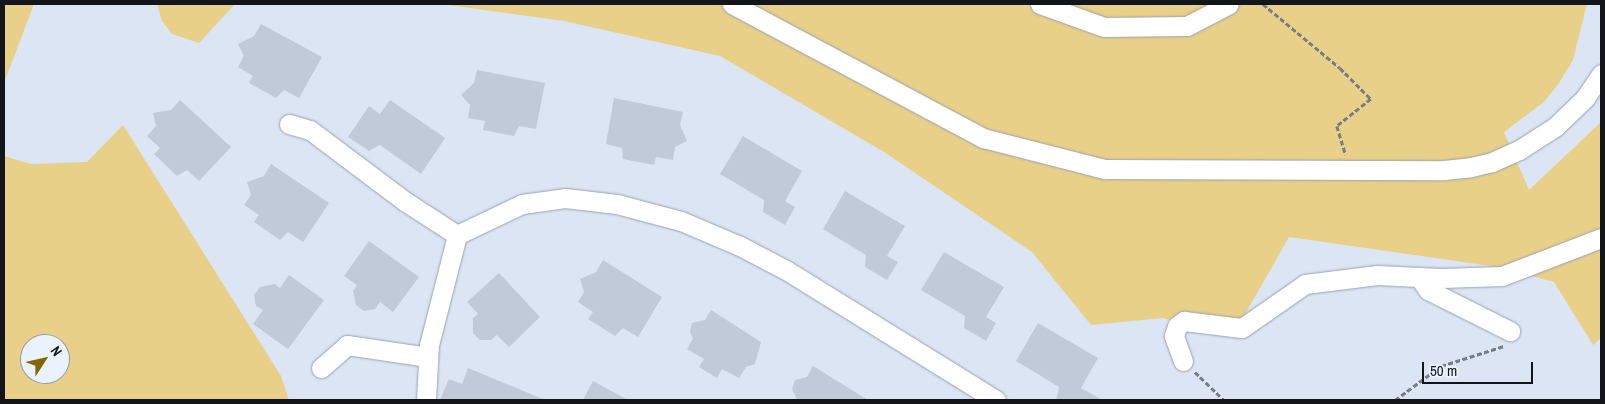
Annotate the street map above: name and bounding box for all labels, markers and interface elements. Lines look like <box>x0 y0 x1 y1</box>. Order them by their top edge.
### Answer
north arrow <box>20 334 70 384</box>
text: N <box>47 342 66 360</box>
scale bar <box>1425 352 1536 384</box>
text: 50 m <box>1430 360 1457 381</box>

